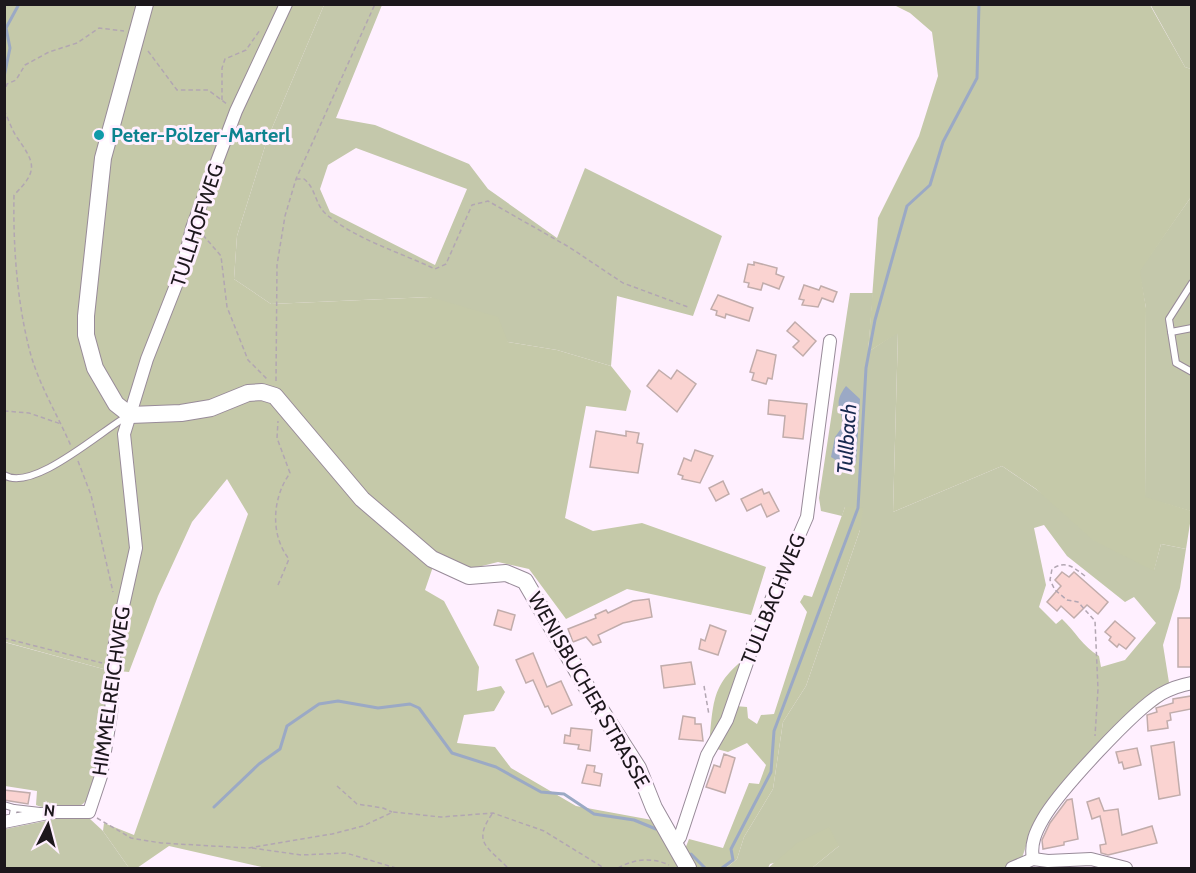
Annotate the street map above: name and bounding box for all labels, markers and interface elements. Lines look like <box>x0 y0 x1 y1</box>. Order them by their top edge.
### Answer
place label: Peter-Pölzer-Marterl <box>111 123 290 147</box>
marker: Peter-Pölzer-Marterl <box>92 128 106 142</box>
street label: TULLHOFWEG <box>166 160 228 290</box>
water label: Tullbach <box>832 403 861 475</box>
street label: TULLBACHWEG <box>736 530 810 668</box>
street label: WENISBUCHER STRASSE <box>523 588 655 792</box>
street label: HIMMELREICHWEG <box>87 605 135 777</box>
north arrow <box>18 795 78 855</box>
text: N <box>43 801 56 821</box>

